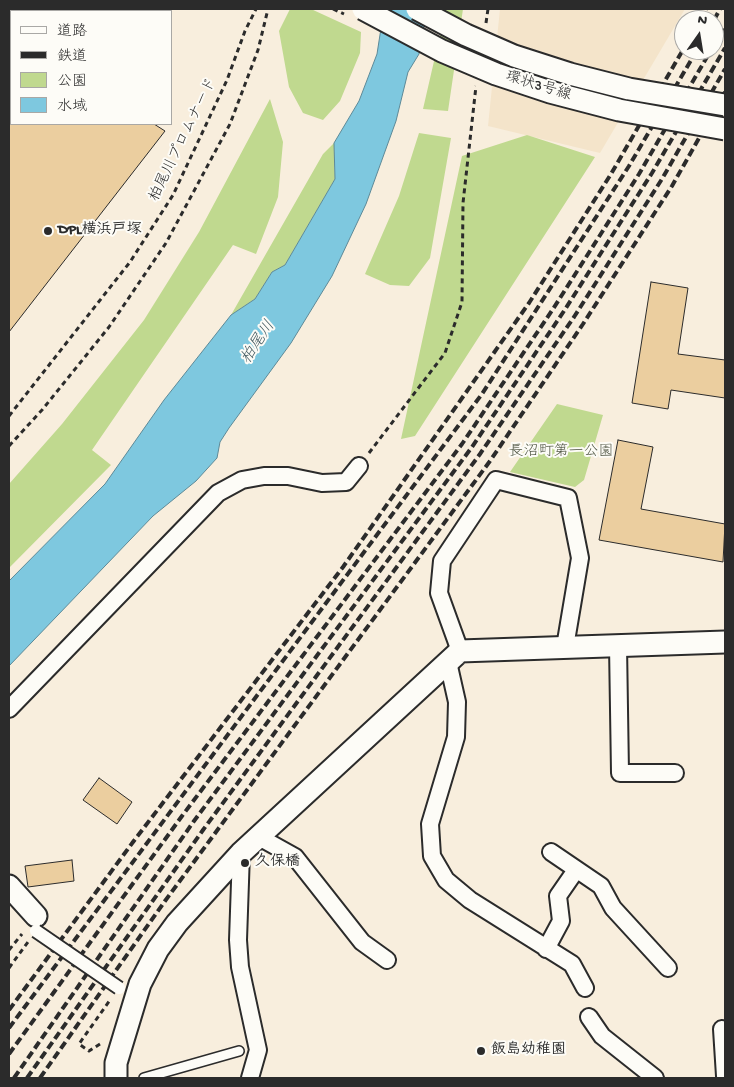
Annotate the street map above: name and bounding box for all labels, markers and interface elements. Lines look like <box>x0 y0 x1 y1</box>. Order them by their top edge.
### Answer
legend <box>10 10 172 125</box>
north arrow <box>674 10 724 60</box>
text: N <box>696 12 709 30</box>
text: 道路 <box>57 23 87 41</box>
text: 鉄道 <box>57 48 87 66</box>
street label: 環状3号線 <box>503 68 573 106</box>
text: 公園 <box>57 73 87 91</box>
street label: 柏尾川プロムナード <box>146 75 222 205</box>
text: 水域 <box>57 98 87 116</box>
place label: DPL横浜戸塚 <box>58 222 142 240</box>
marker: DPL横浜戸塚 <box>42 225 54 237</box>
water label: 柏尾川 <box>238 318 280 368</box>
park label: 長沼町第一公園 <box>509 444 613 462</box>
place label: 久保橋 <box>255 854 300 872</box>
marker: 久保橋 <box>239 857 251 869</box>
place label: 飯島幼稚園 <box>491 1042 566 1060</box>
marker: 飯島幼稚園 <box>475 1045 487 1057</box>

